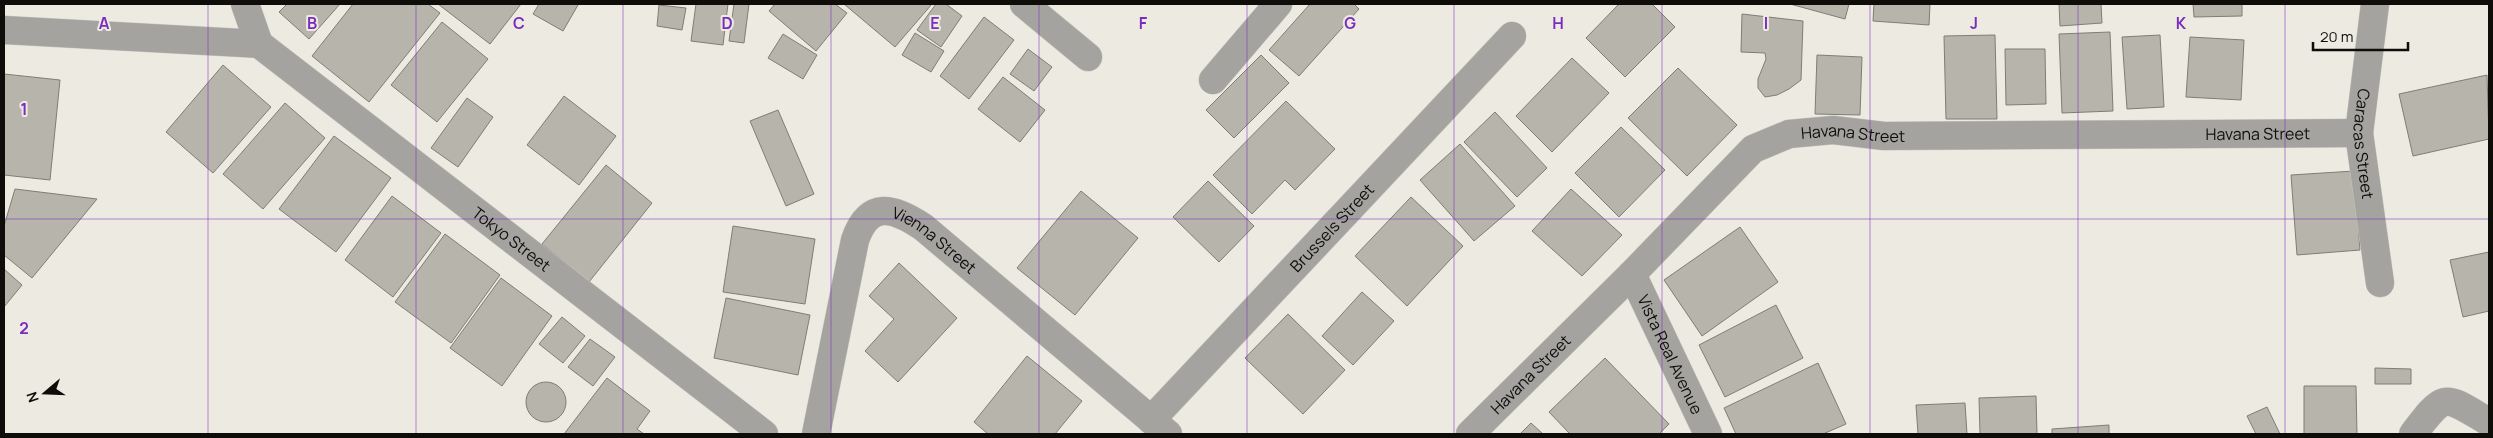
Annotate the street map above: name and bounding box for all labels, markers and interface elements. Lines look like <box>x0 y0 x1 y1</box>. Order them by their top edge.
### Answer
text: A <box>99 12 110 34</box>
text: B <box>307 12 317 34</box>
text: C <box>513 12 525 34</box>
text: D <box>721 12 733 34</box>
text: E <box>930 12 940 34</box>
text: F <box>1139 12 1148 34</box>
text: G <box>1344 12 1356 34</box>
text: H <box>1552 12 1564 34</box>
text: I <box>1764 12 1768 34</box>
text: J <box>1970 12 1978 34</box>
text: K <box>2176 12 2187 34</box>
scale bar <box>2313 20 2408 52</box>
text: 20 m <box>2320 26 2353 47</box>
street label: Caracas Street <box>2348 87 2379 200</box>
text: 1 <box>20 98 28 120</box>
street label: Havana Street <box>1800 119 1905 147</box>
street label: Havana Street <box>2205 122 2310 145</box>
street label: Brussels Street <box>1285 179 1379 277</box>
street label: Vienna Street <box>889 201 981 278</box>
street label: Tokyo Street <box>468 202 555 276</box>
street label: Vista Real Avenue <box>1632 291 1708 418</box>
text: 2 <box>19 317 29 339</box>
street label: Havana Street <box>1485 330 1575 419</box>
north arrow <box>20 368 70 418</box>
text: N <box>22 390 43 405</box>

